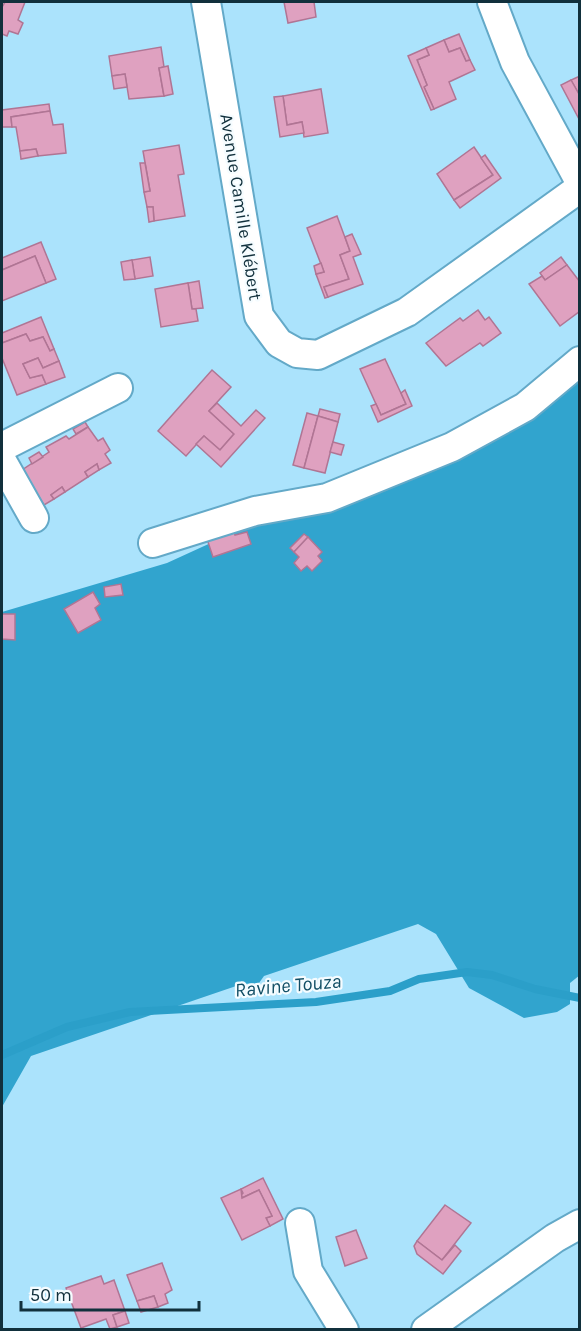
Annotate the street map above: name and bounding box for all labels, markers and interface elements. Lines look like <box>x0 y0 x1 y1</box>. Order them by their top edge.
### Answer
street label: Avenue Camille Klébert <box>215 112 267 302</box>
water label: Ravine Touza <box>234 969 342 1002</box>
scale bar <box>21 1274 200 1312</box>
text: 50 m <box>30 1284 72 1306</box>

